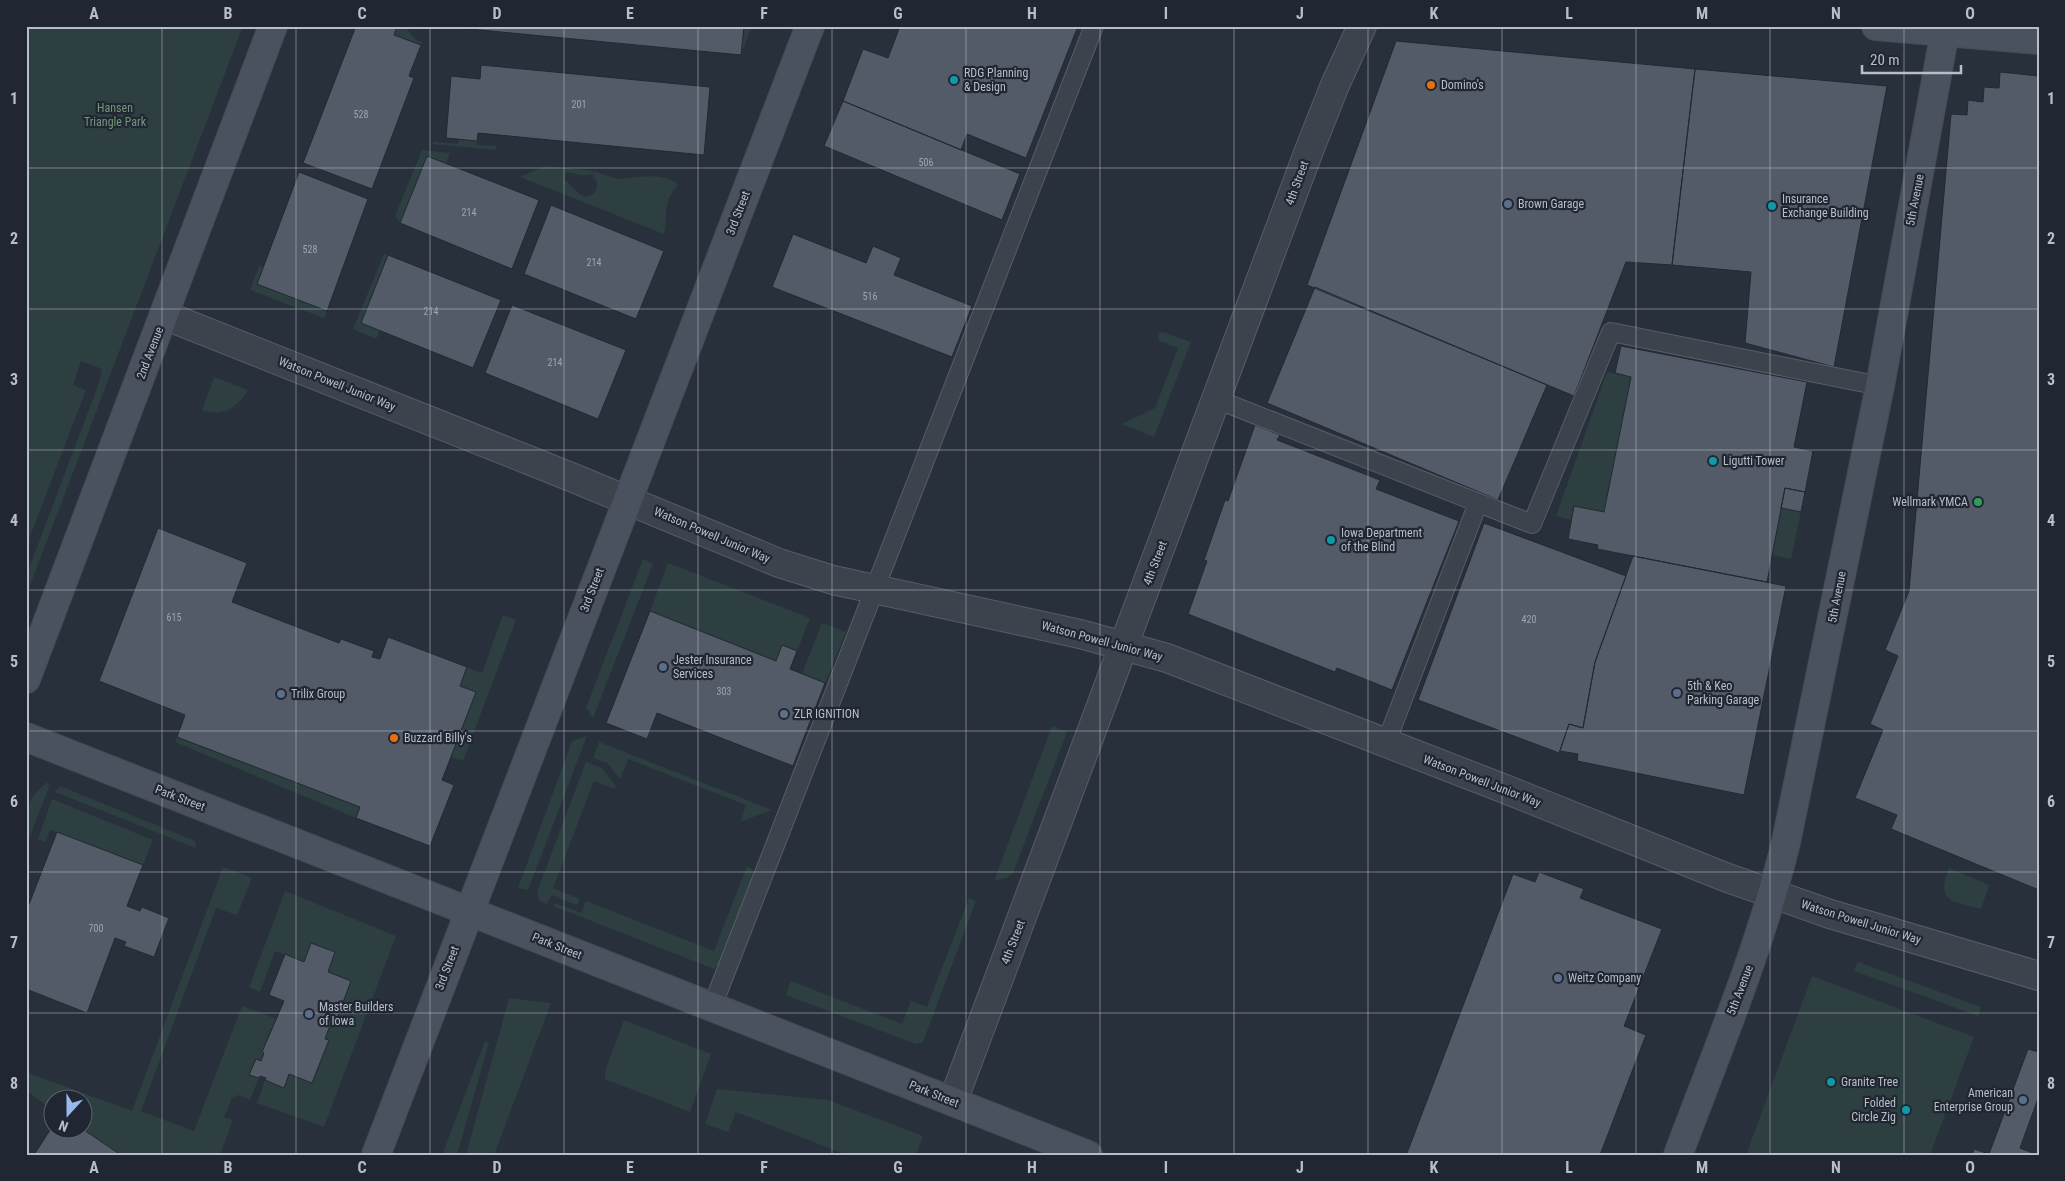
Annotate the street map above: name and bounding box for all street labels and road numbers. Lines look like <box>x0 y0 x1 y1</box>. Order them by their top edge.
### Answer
street label: 4th Street <box>1283 159 1312 207</box>
street label: 5th Avenue <box>1903 172 1927 227</box>
street label: 3rd Street <box>723 188 753 237</box>
street label: 2nd Avenue <box>134 324 167 381</box>
street label: Watson Powell Junior Way <box>277 354 397 414</box>
street label: Watson Powell Junior Way <box>652 504 772 566</box>
street label: 4th Street <box>1140 539 1170 587</box>
street label: 3rd Street <box>577 565 607 614</box>
street label: 5th Avenue <box>1825 569 1849 624</box>
street label: Watson Powell Junior Way <box>1040 618 1164 664</box>
street label: Watson Powell Junior Way <box>1421 752 1543 810</box>
street label: Park Street <box>153 782 207 814</box>
street label: Watson Powell Junior Way <box>1799 897 1923 947</box>
street label: 4th Street <box>998 918 1028 966</box>
street label: Park Street <box>530 930 584 962</box>
street label: 3rd Street <box>432 943 462 992</box>
street label: 5th Avenue <box>1724 963 1756 1017</box>
street label: Park Street <box>907 1078 961 1110</box>

